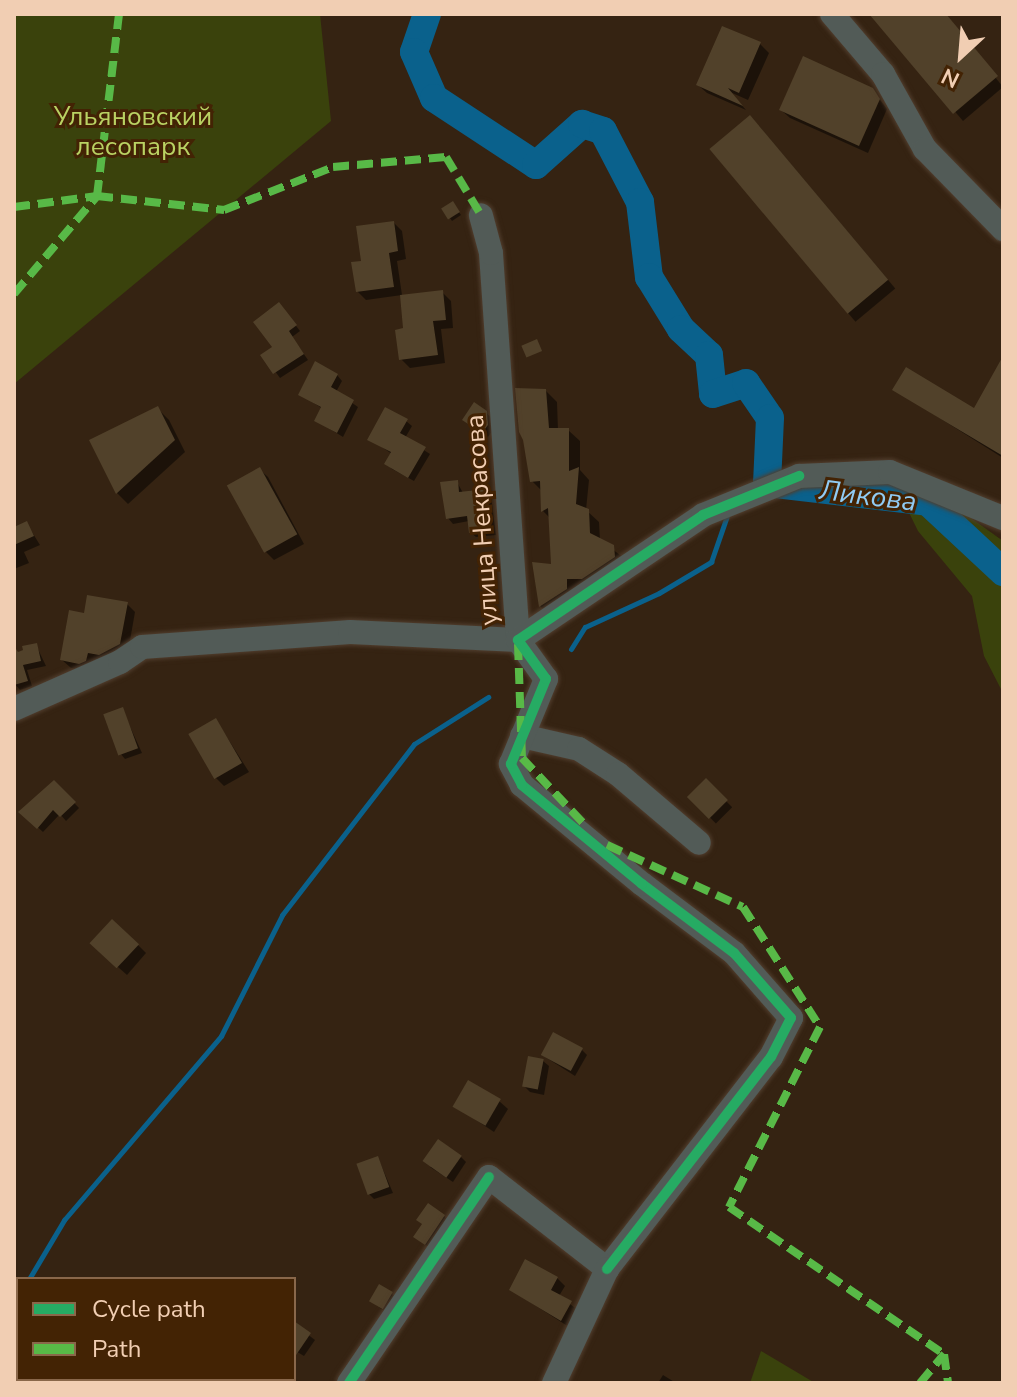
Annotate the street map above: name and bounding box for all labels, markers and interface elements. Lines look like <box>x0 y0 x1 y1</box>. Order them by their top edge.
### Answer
north arrow <box>921 16 1001 96</box>
text: N <box>937 60 964 95</box>
park label: Ульяновский лесопарк <box>54 101 212 162</box>
street label: улица Некрасова <box>459 413 505 627</box>
water label: Ликова <box>817 473 919 519</box>
legend <box>16 1277 296 1381</box>
text: Cycle path <box>92 1293 206 1325</box>
text: Path <box>92 1333 141 1365</box>

